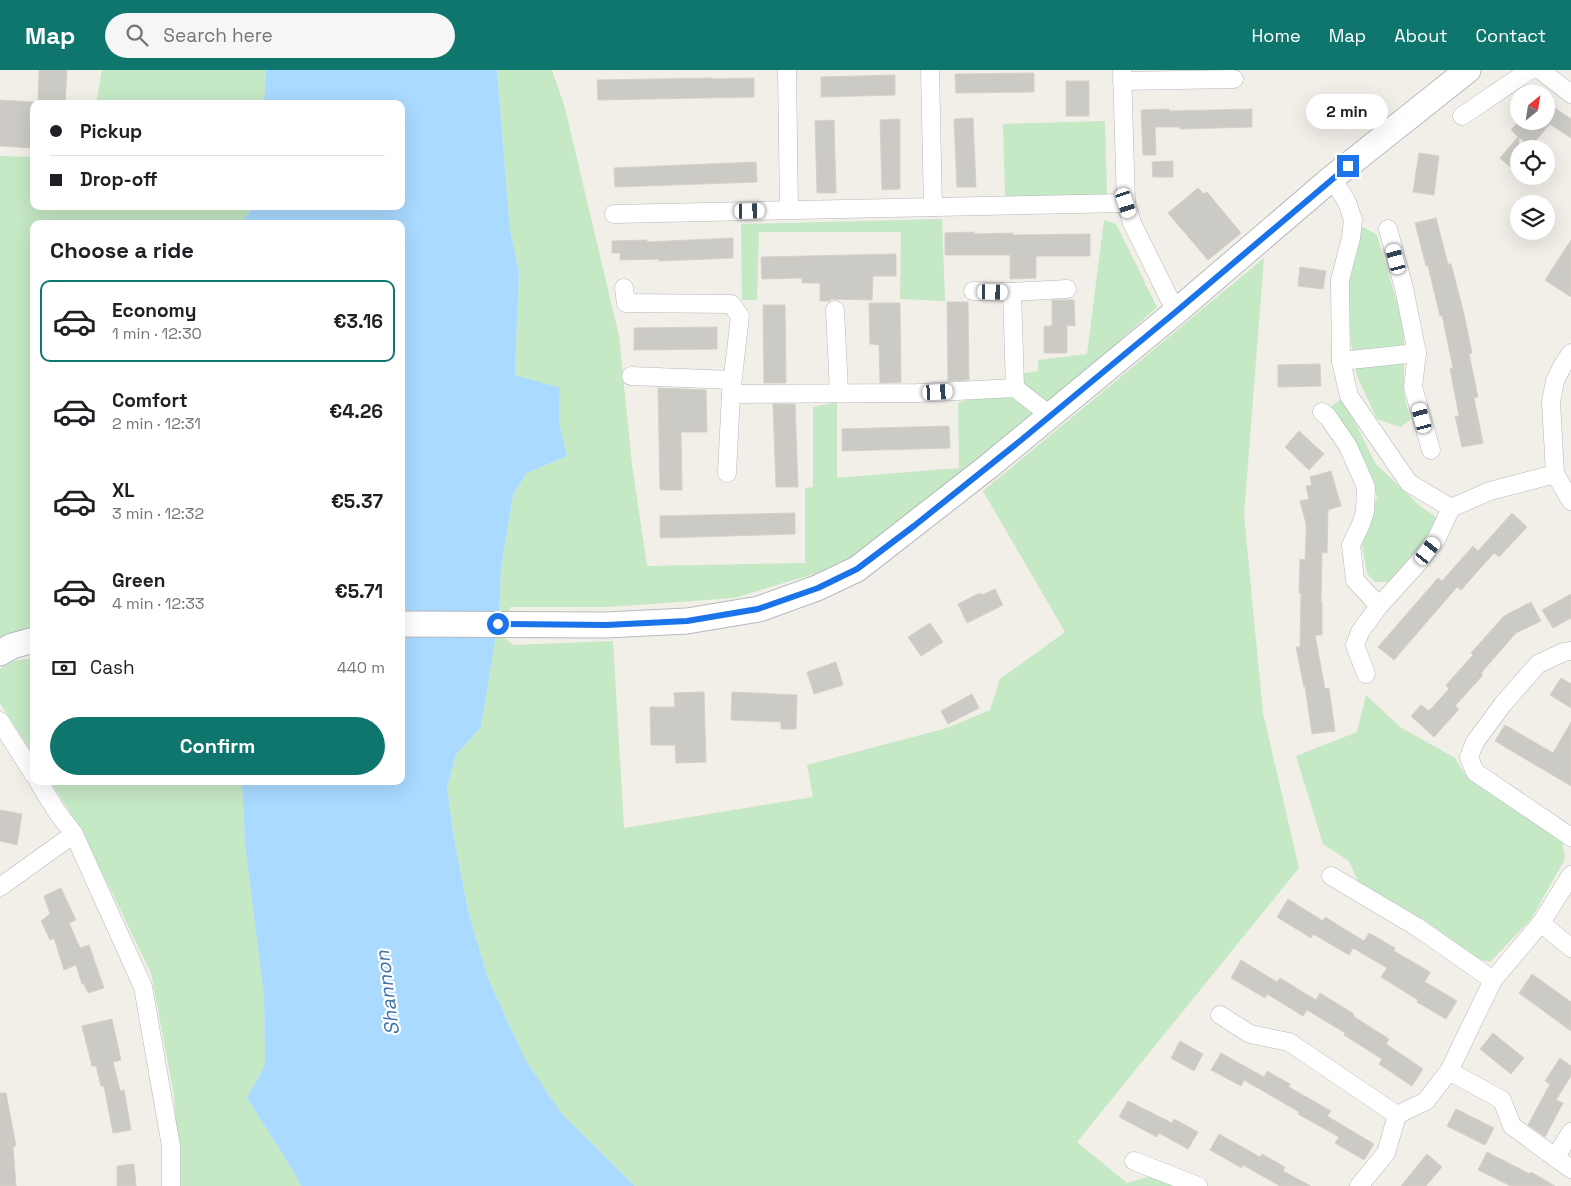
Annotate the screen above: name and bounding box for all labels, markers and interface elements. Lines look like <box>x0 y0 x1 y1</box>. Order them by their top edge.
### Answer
search box <box>105 13 455 58</box>
text: Map <box>25 20 75 51</box>
icon: search <box>123 21 151 49</box>
text: Search here <box>163 23 273 48</box>
text: Home <box>1252 24 1301 47</box>
text: Map <box>1329 24 1366 47</box>
text: About <box>1394 24 1448 47</box>
text: Contact <box>1476 24 1546 47</box>
north arrow <box>1510 85 1555 130</box>
map controls <box>1510 85 1555 240</box>
callout: 2 min <box>1307 93 1389 128</box>
text: 2 min <box>1326 101 1368 122</box>
text: Pickup <box>80 119 142 144</box>
button: locate <box>1510 140 1555 185</box>
route end <box>1337 155 1359 177</box>
text: Drop-off <box>80 167 158 192</box>
car <box>1114 186 1137 220</box>
button: layers <box>1510 195 1555 240</box>
car <box>734 203 765 219</box>
text: Choose a ride <box>50 236 194 264</box>
car <box>1384 243 1407 275</box>
car <box>977 284 1008 300</box>
text: Economy <box>112 298 196 323</box>
icon: car <box>52 299 97 344</box>
text: €3.16 <box>334 309 383 334</box>
text: 1 min · 12:30 <box>112 323 202 344</box>
car <box>922 384 953 400</box>
text: Comfort <box>112 388 188 413</box>
icon: car <box>52 389 97 434</box>
text: €4.26 <box>329 399 383 424</box>
car <box>1410 402 1433 434</box>
text: 2 min · 12:31 <box>112 413 201 434</box>
text: XL <box>112 478 135 503</box>
icon: car <box>52 479 97 524</box>
text: €5.37 <box>331 489 383 514</box>
text: 3 min · 12:32 <box>112 503 204 524</box>
car <box>1412 535 1443 567</box>
text: Green <box>112 568 165 593</box>
icon: car <box>52 569 97 614</box>
text: €5.71 <box>335 579 383 604</box>
text: 4 min · 12:33 <box>112 593 205 614</box>
route start <box>487 613 509 635</box>
icon: cash <box>50 654 78 682</box>
text: Cash <box>90 655 135 680</box>
text: 440 m <box>337 657 385 678</box>
button: Confirm <box>50 717 385 775</box>
water label: Shannon <box>369 948 405 1037</box>

